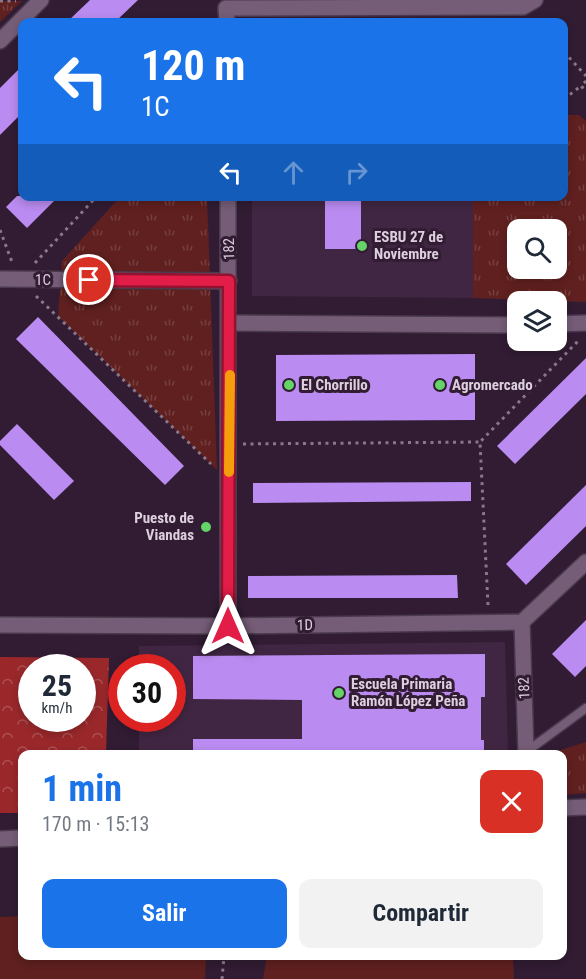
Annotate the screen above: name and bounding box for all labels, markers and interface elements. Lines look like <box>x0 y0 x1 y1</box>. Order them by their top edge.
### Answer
text: 120 m <box>141 41 246 90</box>
icon: left <box>42 42 120 120</box>
text: 1C <box>141 91 170 123</box>
icon: left <box>214 156 247 189</box>
icon: ahead <box>277 156 310 189</box>
icon: right <box>340 156 373 189</box>
map controls <box>507 219 567 351</box>
button: search <box>507 219 567 279</box>
place label: ESBU 27 de Noviembre <box>374 228 443 263</box>
street label: 182 <box>220 238 238 260</box>
marker: ESBU 27 de Noviembre <box>355 239 369 253</box>
pin <box>63 254 114 305</box>
icon: arrive <box>72 263 105 296</box>
street label: 1C <box>35 271 51 289</box>
button: layers <box>507 291 567 351</box>
place label: El Chorrillo <box>301 376 368 394</box>
place label: Agromercado <box>452 376 533 394</box>
marker: El Chorrillo <box>282 378 296 392</box>
marker: Agromercado <box>433 378 447 392</box>
place label: Puesto de Viandas <box>134 509 194 544</box>
marker: Puesto de Viandas <box>199 520 213 534</box>
position arrow <box>196 594 260 658</box>
street label: 1D <box>297 616 313 634</box>
speed limit sign: 30 <box>108 654 186 732</box>
text: 25 <box>42 668 72 703</box>
place label: Escuela Primaria Ramón López Peña <box>351 675 465 710</box>
street label: 182 <box>515 677 533 699</box>
marker: Escuela Primaria Ramón López Peña <box>332 686 346 700</box>
text: km/h <box>42 699 72 717</box>
text: 1 min <box>42 768 122 810</box>
button: close <box>480 770 543 833</box>
text: 170 m · 15:13 <box>42 812 149 836</box>
button: Salir <box>42 879 287 948</box>
button: Compartir <box>299 879 543 948</box>

